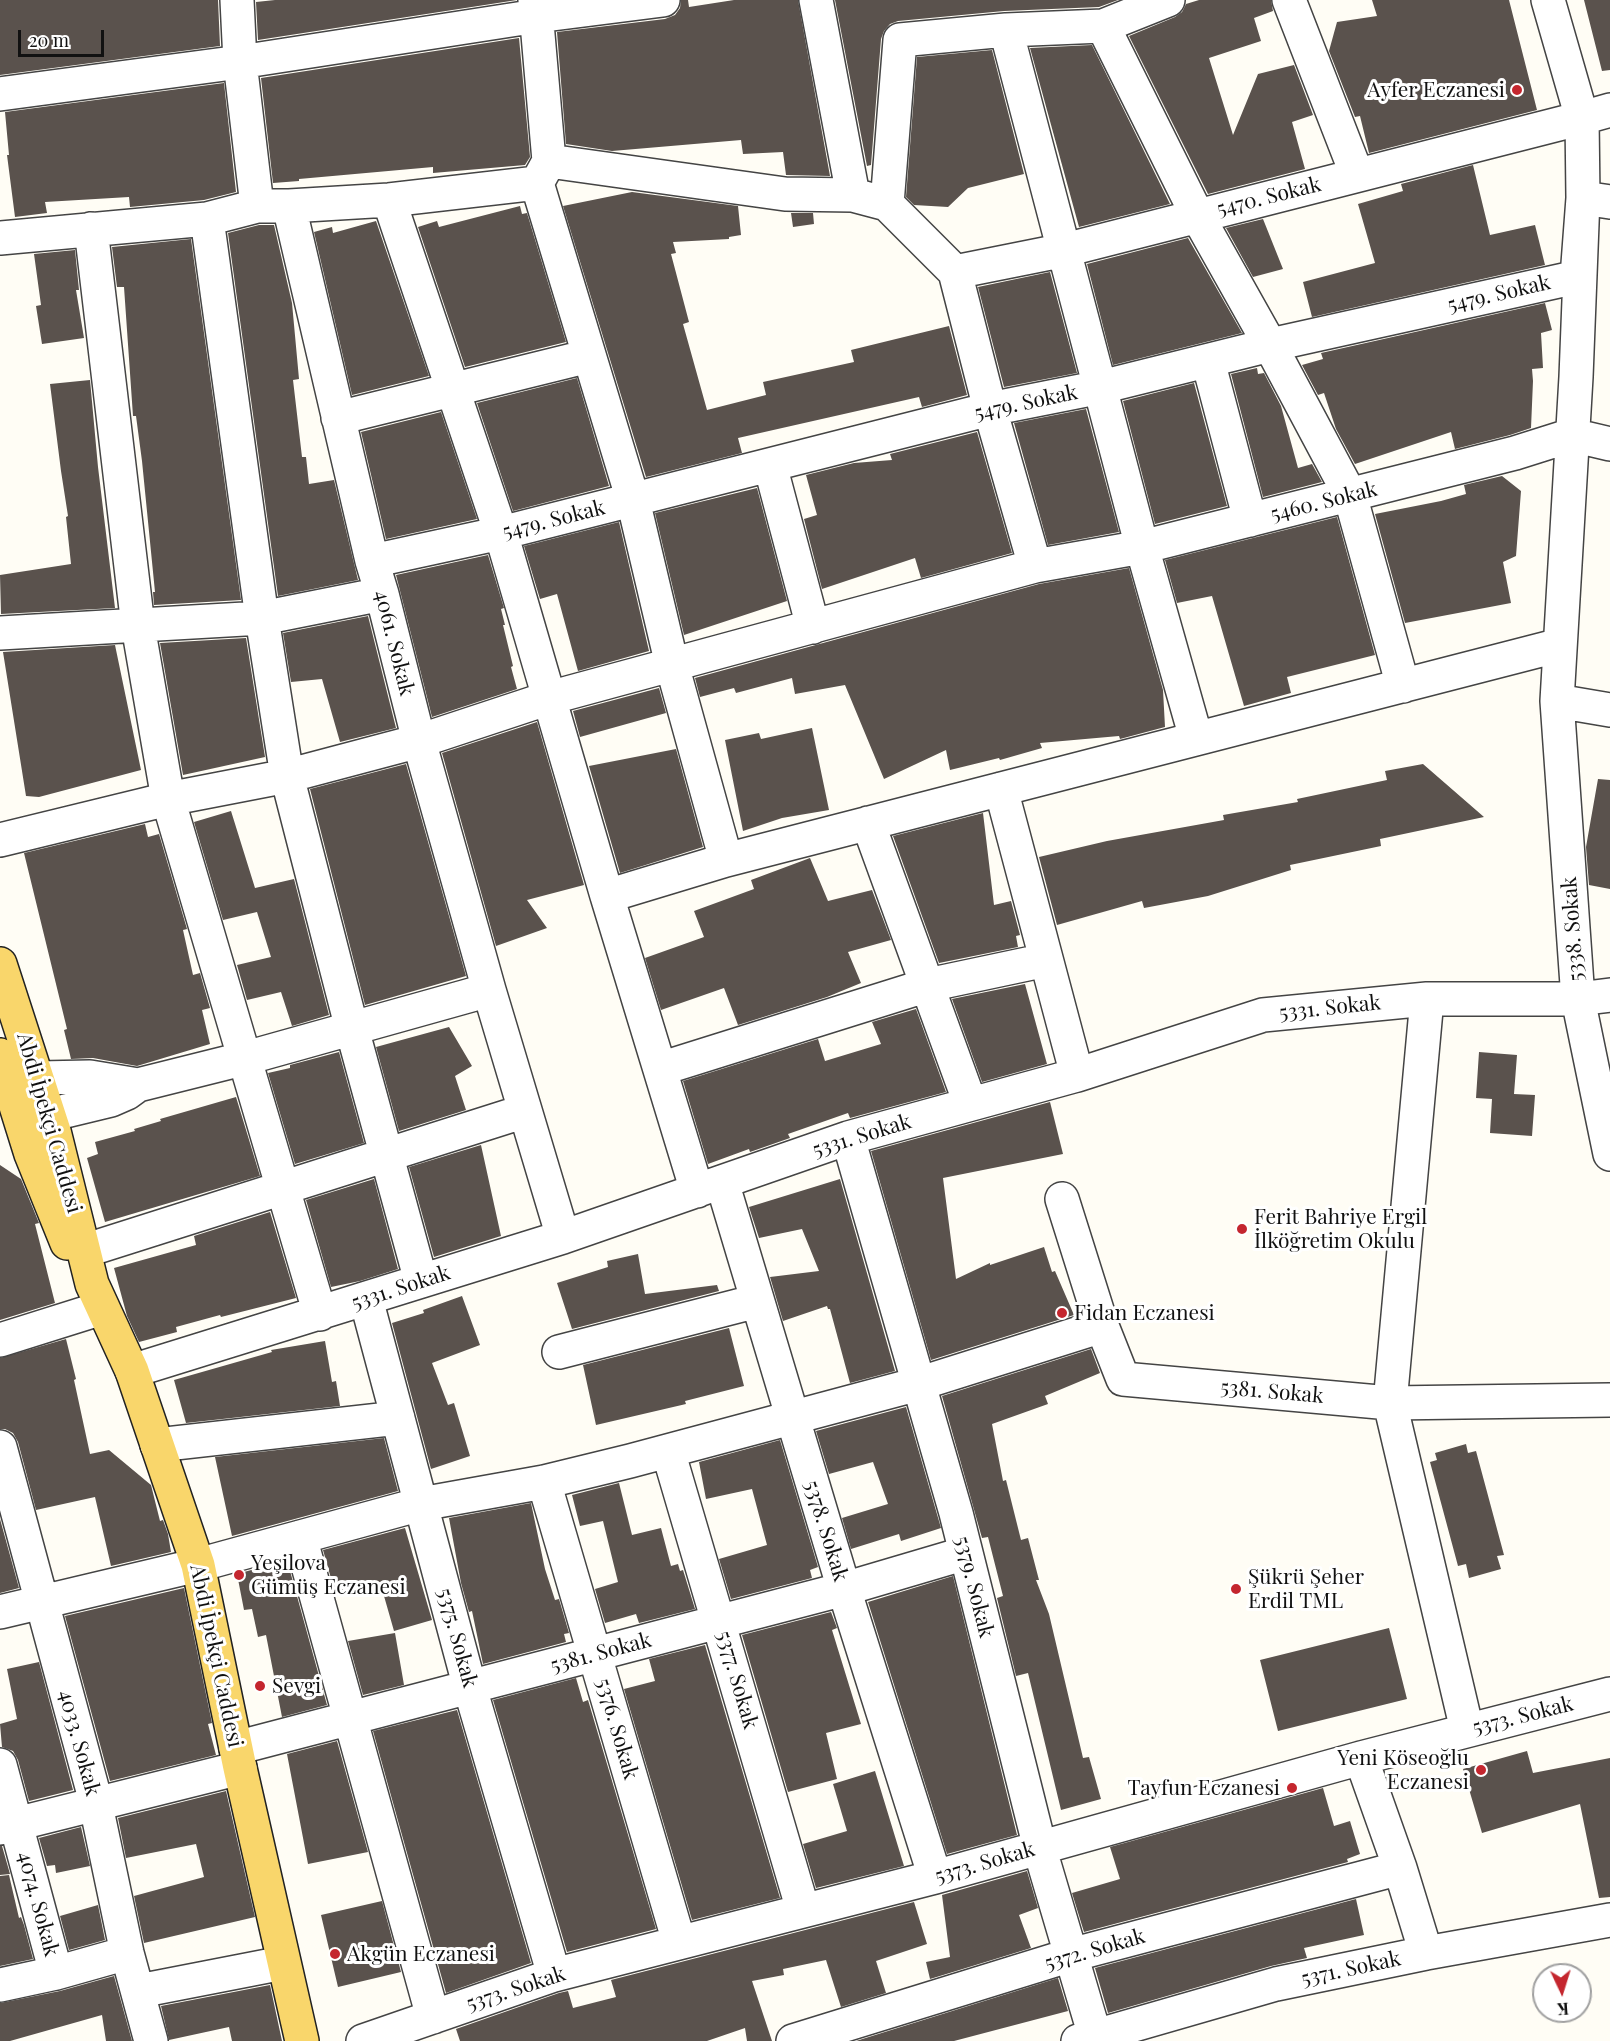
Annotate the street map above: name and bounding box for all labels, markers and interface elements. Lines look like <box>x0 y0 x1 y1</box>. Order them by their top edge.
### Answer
scale bar <box>21 18 106 56</box>
text: 20 m <box>29 28 69 52</box>
place label: Ayfer Eczanesi <box>1367 77 1505 103</box>
marker: Ayfer Eczanesi <box>1510 83 1524 97</box>
street label: 5470. Sokak <box>1214 172 1324 222</box>
street label: 5479. Sokak <box>1445 270 1553 318</box>
street label: 5479. Sokak <box>972 380 1080 426</box>
street label: 5460. Sokak <box>1268 477 1380 527</box>
street label: 5479. Sokak <box>500 495 608 545</box>
street label: 4061. Sokak <box>369 588 419 698</box>
street label: 5338. Sokak <box>1557 876 1589 982</box>
street label: 5331. Sokak <box>1278 990 1382 1026</box>
street label: Abdi İpekçi Caddesi <box>11 1030 87 1216</box>
street label: 5331. Sokak <box>810 1109 914 1163</box>
place label: Ferit Bahriye Ergil İlköğretim Okulu <box>1254 1204 1427 1254</box>
marker: Ferit Bahriye Ergil İlköğretim Okulu <box>1235 1222 1249 1236</box>
street label: 5331. Sokak <box>349 1260 453 1316</box>
place label: Fidan Eczanesi <box>1074 1300 1215 1326</box>
marker: Fidan Eczanesi <box>1055 1306 1069 1320</box>
street label: 5381. Sokak <box>1219 1375 1325 1409</box>
street label: 5378. Sokak <box>799 1478 853 1584</box>
street label: 5379. Sokak <box>949 1534 999 1640</box>
place label: Yeşilova Gümüş Eczanesi <box>251 1550 406 1600</box>
street label: Abdi İpekçi Caddesi <box>184 1562 248 1750</box>
place label: Şükrü Şeher Erdil TML <box>1248 1564 1364 1614</box>
marker: Yeşilova Gümüş Eczanesi <box>232 1568 246 1582</box>
marker: Şükrü Şeher Erdil TML <box>1229 1582 1243 1596</box>
street label: 5375. Sokak <box>432 1586 482 1690</box>
street label: 5381. Sokak <box>548 1627 654 1679</box>
street label: 5377. Sokak <box>711 1628 763 1732</box>
place label: Sevgi <box>272 1673 321 1699</box>
street label: 5376. Sokak <box>591 1676 643 1782</box>
marker: Sevgi <box>253 1679 267 1693</box>
street label: 4033. Sokak <box>53 1687 105 1799</box>
street label: 5373. Sokak <box>1470 1691 1576 1741</box>
place label: Yeni Köseoğlu Eczanesi <box>1337 1745 1469 1795</box>
marker: Yeni Köseoğlu Eczanesi <box>1474 1763 1488 1777</box>
place label: Tayfun Eczanesi <box>1127 1775 1280 1801</box>
marker: Tayfun Eczanesi <box>1285 1781 1299 1795</box>
street label: 5373. Sokak <box>932 1837 1038 1889</box>
street label: 4074. Sokak <box>12 1849 64 1959</box>
street label: 5372. Sokak <box>1042 1924 1148 1976</box>
place label: Akgün Eczanesi <box>347 1941 495 1967</box>
street label: 5371. Sokak <box>1299 1946 1403 1992</box>
marker: Akgün Eczanesi <box>328 1947 342 1961</box>
street label: 5373. Sokak <box>463 1961 569 2017</box>
north arrow <box>1532 1963 1592 2023</box>
text: K <box>1557 1999 1570 2020</box>

